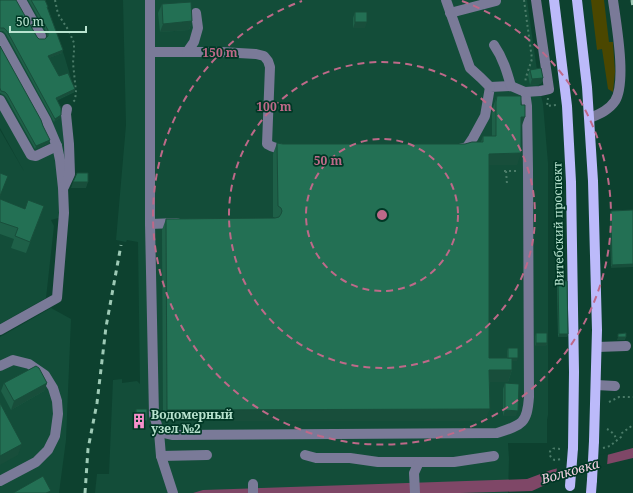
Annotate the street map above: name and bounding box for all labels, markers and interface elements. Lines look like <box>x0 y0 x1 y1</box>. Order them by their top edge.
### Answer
scale bar <box>10 8 86 34</box>
text: 50 m <box>16 13 44 30</box>
text: 150 m <box>202 44 238 61</box>
text: 100 m <box>256 98 292 115</box>
text: 50 m <box>314 152 342 169</box>
street label: Витебский проспект <box>548 161 568 286</box>
centre of rings <box>375 208 389 222</box>
place label: Водомерный узел №2 <box>151 406 233 437</box>
building icon: Водомерный узел №2 <box>130 412 148 430</box>
water label: Волковка <box>538 454 602 488</box>

